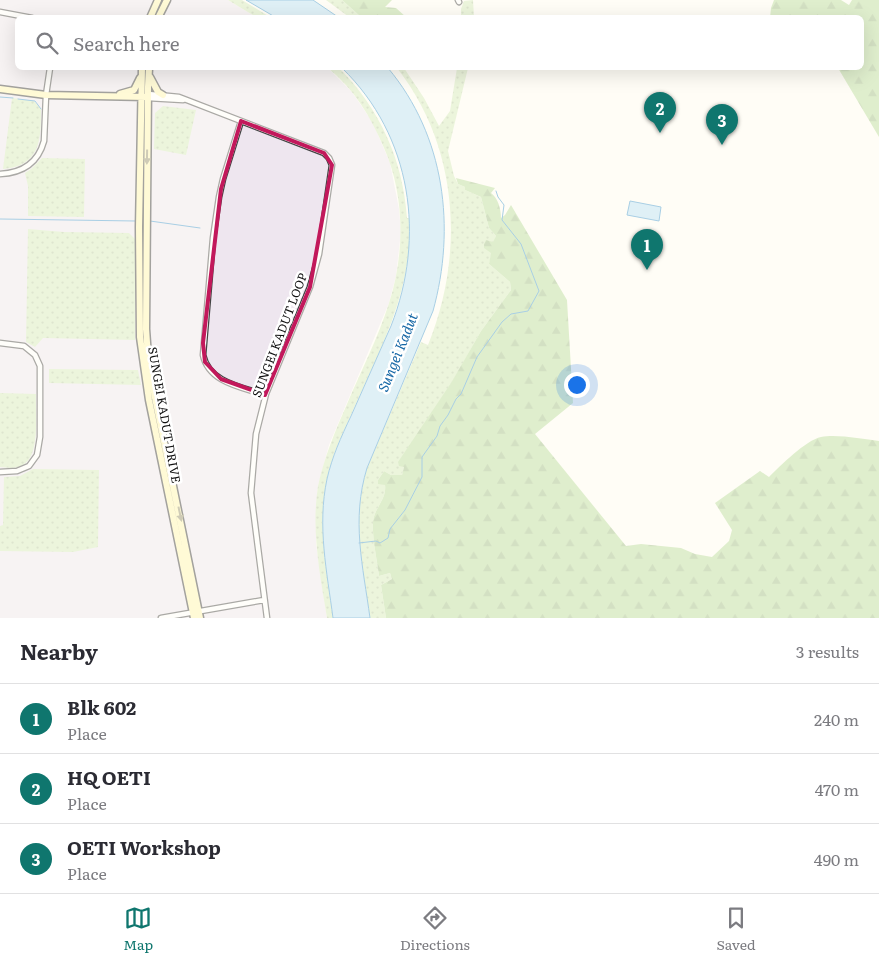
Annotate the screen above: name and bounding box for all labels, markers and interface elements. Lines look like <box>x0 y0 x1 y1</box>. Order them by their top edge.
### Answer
search box <box>15 15 864 70</box>
icon: search <box>33 29 61 57</box>
text: Search here <box>73 29 180 57</box>
pin: 2 <box>644 92 676 133</box>
pin: 3 <box>706 104 738 145</box>
one-way arrow <box>143 150 151 166</box>
pin: 1 <box>631 229 663 270</box>
street label: SUNGEI KADUT LOOP <box>247 270 311 400</box>
water label: Sungei Kadut <box>372 309 422 394</box>
street label: SUNGEI KADUT DRIVE <box>144 345 186 485</box>
your location <box>564 372 590 398</box>
one-way arrow <box>176 506 184 521</box>
text: Nearby <box>20 635 98 666</box>
text: 3 results <box>796 639 859 663</box>
text: Blk 602 <box>67 693 136 721</box>
text: 1 <box>33 707 39 731</box>
text: 240 m <box>814 707 859 731</box>
text: Place <box>67 721 107 745</box>
text: HQ OETI <box>67 763 151 791</box>
text: 2 <box>32 777 40 801</box>
text: 470 m <box>815 777 859 801</box>
text: Place <box>67 791 107 815</box>
text: OETI Workshop <box>67 833 221 861</box>
text: 3 <box>32 847 40 871</box>
text: 490 m <box>814 847 859 871</box>
text: Place <box>67 861 107 885</box>
tab: Map <box>123 904 153 954</box>
tab: Directions <box>400 904 470 954</box>
tab: Saved <box>717 904 756 954</box>

